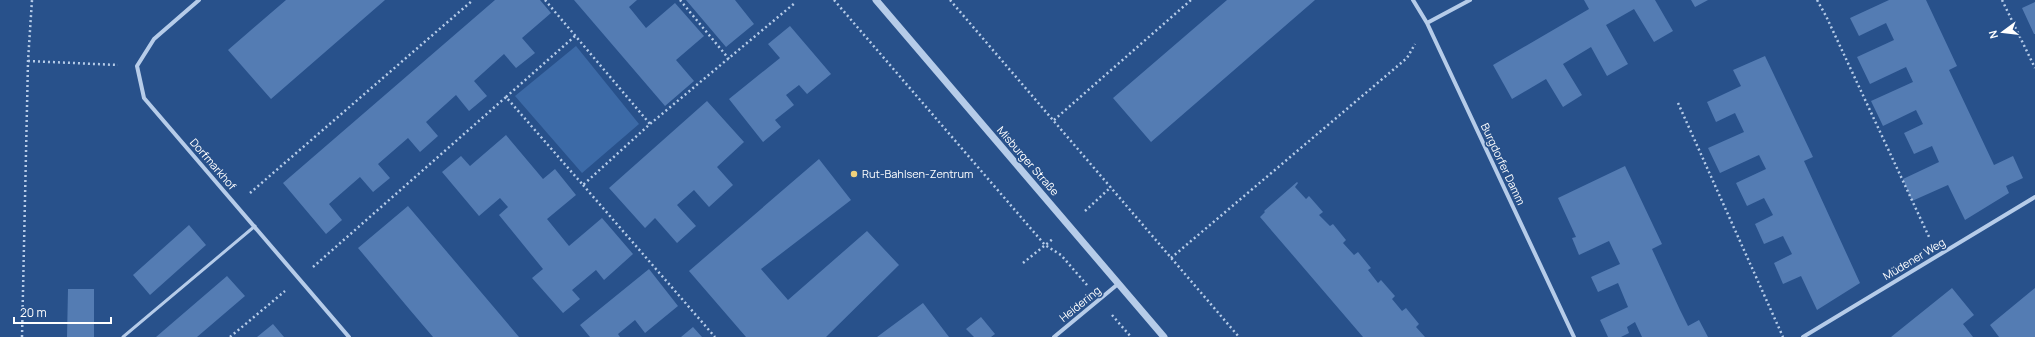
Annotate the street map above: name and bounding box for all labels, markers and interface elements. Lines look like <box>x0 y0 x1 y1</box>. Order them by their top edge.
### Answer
north arrow <box>1983 12 2023 52</box>
text: N <box>1985 29 2001 40</box>
street label: Burgdorfer Damm <box>1478 120 1529 207</box>
street label: Misburger Straße <box>994 123 1063 199</box>
street label: Dorfmarkhof <box>187 135 240 193</box>
place label: Rut-Bahlsen-Zentrum <box>862 166 973 181</box>
marker: Rut-Bahlsen-Zentrum <box>849 169 859 179</box>
street label: Müdener Weg <box>1880 234 1948 283</box>
street label: Heidering <box>1056 282 1103 325</box>
scale bar <box>14 299 111 325</box>
text: 20 m <box>20 304 47 321</box>

